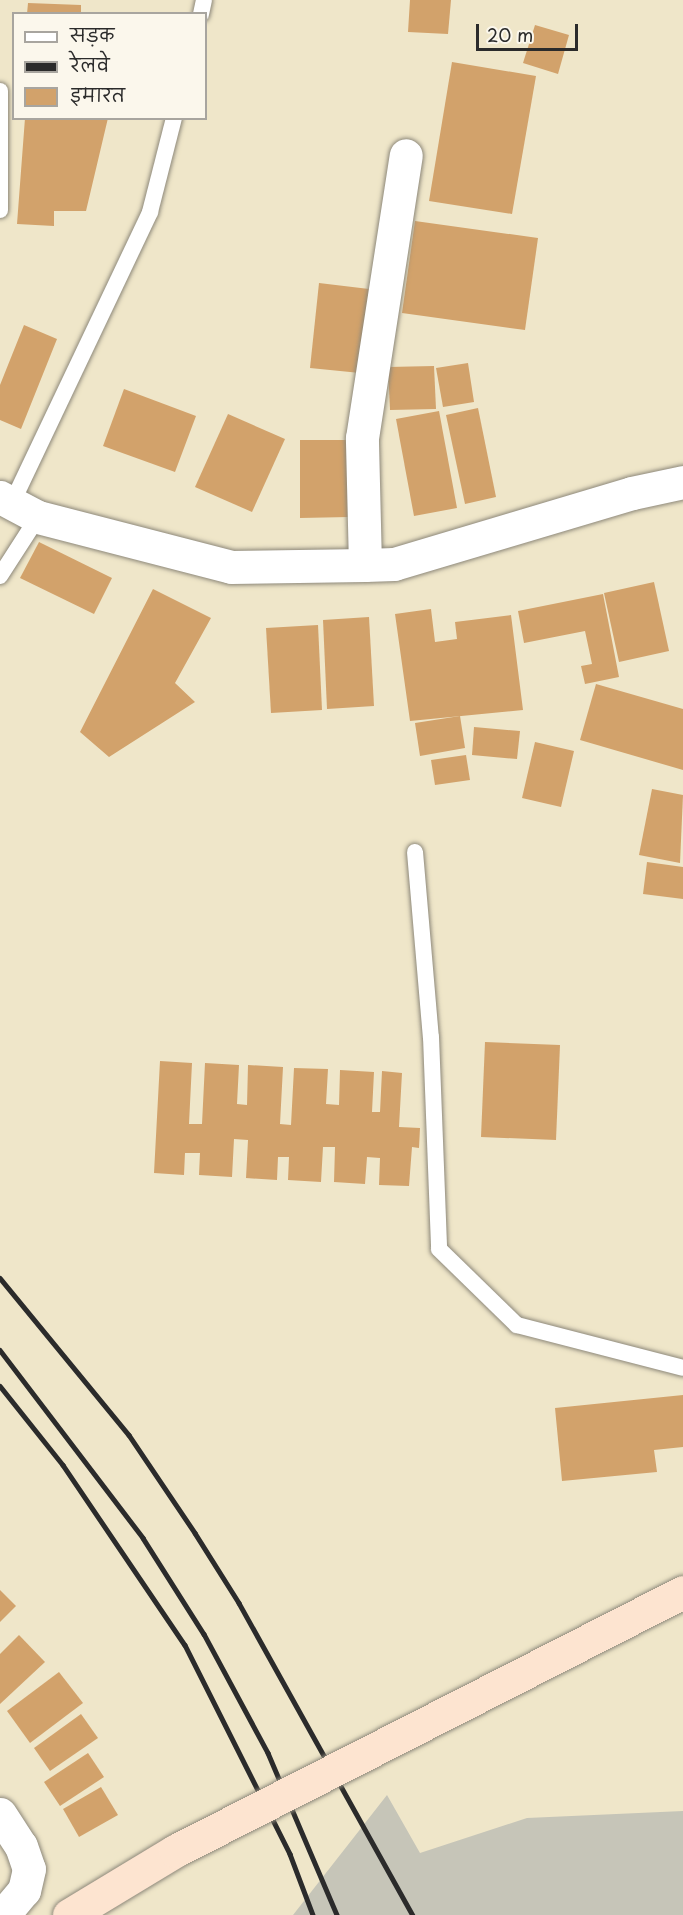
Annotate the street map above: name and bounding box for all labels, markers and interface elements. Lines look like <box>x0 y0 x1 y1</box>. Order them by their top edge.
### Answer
legend <box>12 12 207 120</box>
scale bar <box>479 12 581 50</box>
text: सड़क <box>70 21 114 48</box>
text: 20 m <box>487 21 533 48</box>
text: रेलवे <box>70 51 110 78</box>
text: इमारत <box>70 81 125 108</box>

